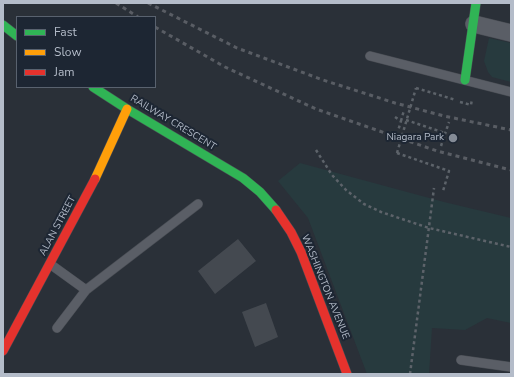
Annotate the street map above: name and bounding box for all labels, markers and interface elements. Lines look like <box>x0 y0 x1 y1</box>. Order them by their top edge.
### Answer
legend <box>16 16 156 88</box>
text: Fast <box>54 24 77 40</box>
text: Slow <box>54 44 82 60</box>
text: Jam <box>54 64 75 80</box>
street label: RAILWAY CRESCENT <box>128 93 218 153</box>
place label: Niagara Park <box>386 132 444 144</box>
marker: Niagara Park <box>447 132 459 144</box>
street label: ALAN STREET <box>37 194 79 258</box>
street label: WASHINGTON AVENUE <box>299 233 351 341</box>

